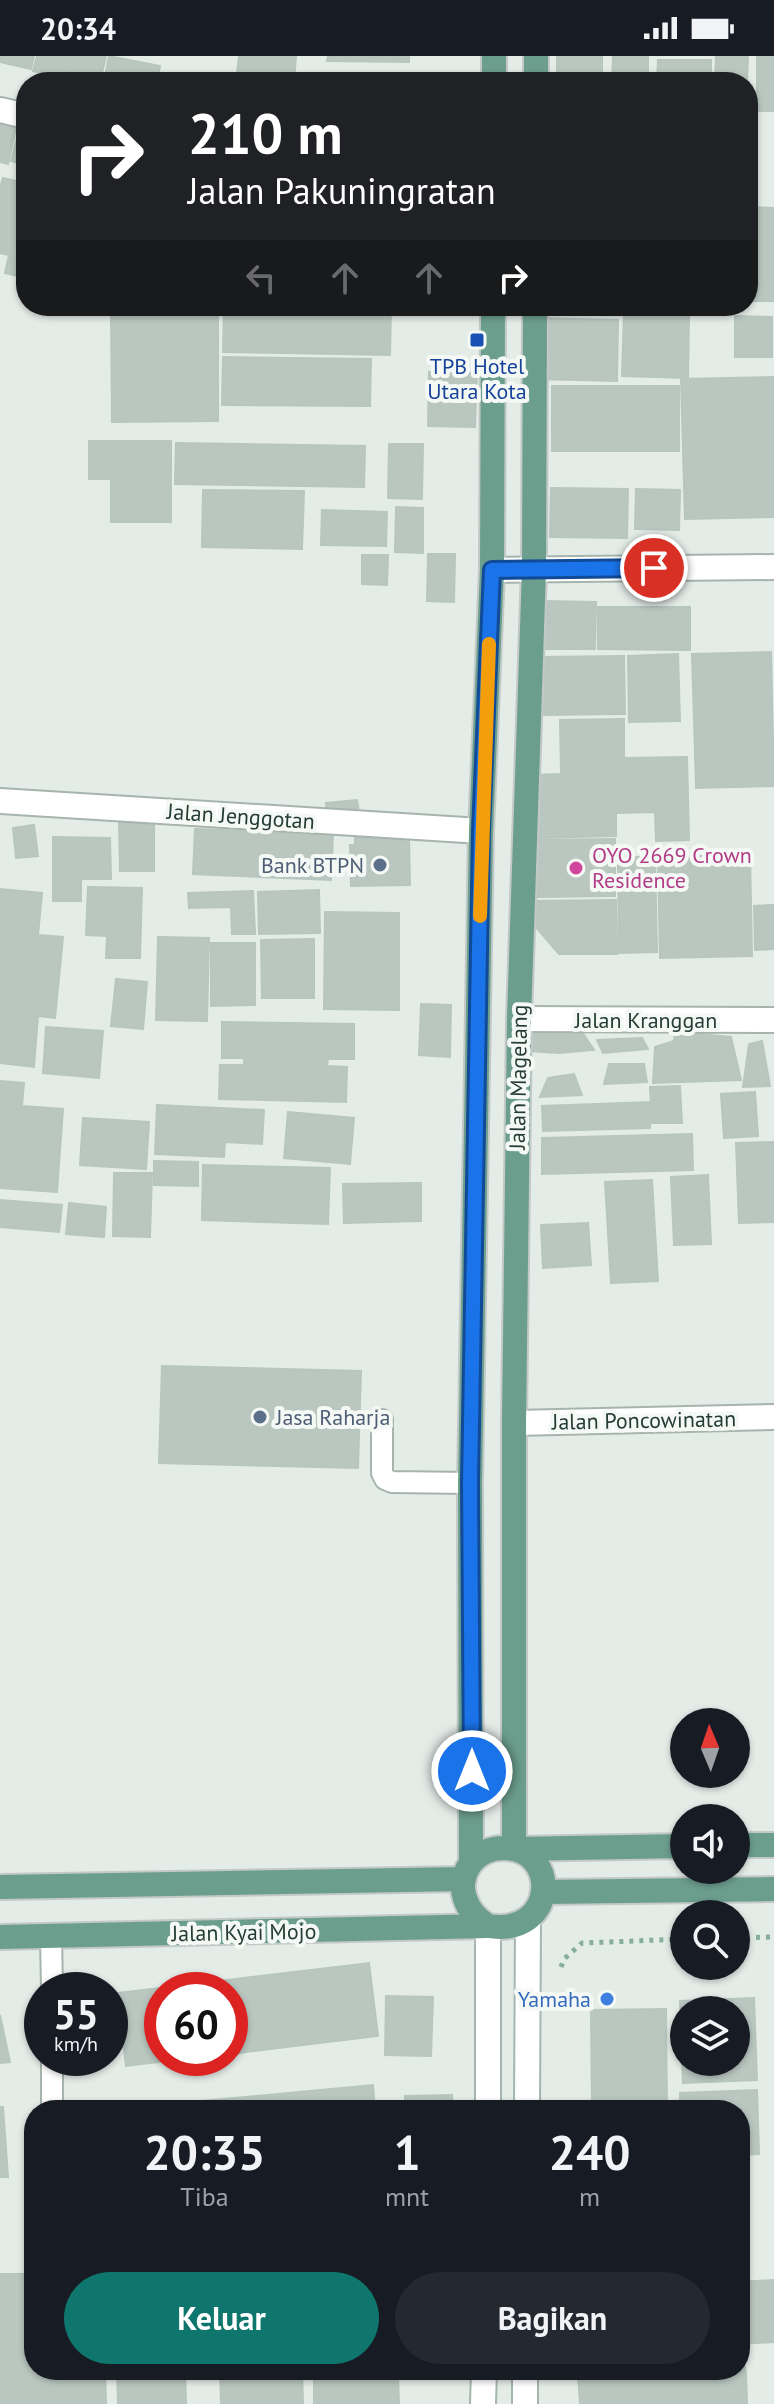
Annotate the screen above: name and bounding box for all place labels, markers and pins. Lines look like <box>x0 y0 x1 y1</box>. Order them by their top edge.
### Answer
marker: TPB Hotel Utara Kota <box>468 331 486 349</box>
place label: TPB Hotel Utara Kota <box>427 352 527 405</box>
pin <box>620 534 688 602</box>
place label: OYO 2669 Crown Residence <box>592 841 752 894</box>
place label: Bank BTPN <box>261 851 364 879</box>
marker: Bank BTPN <box>371 856 389 874</box>
marker: OYO 2669 Crown Residence <box>567 859 585 877</box>
place label: Jasa Raharja <box>275 1403 390 1431</box>
marker: Jasa Raharja <box>251 1408 269 1426</box>
place label: Yamaha <box>518 1985 591 2013</box>
marker: Yamaha <box>598 1990 616 2008</box>

